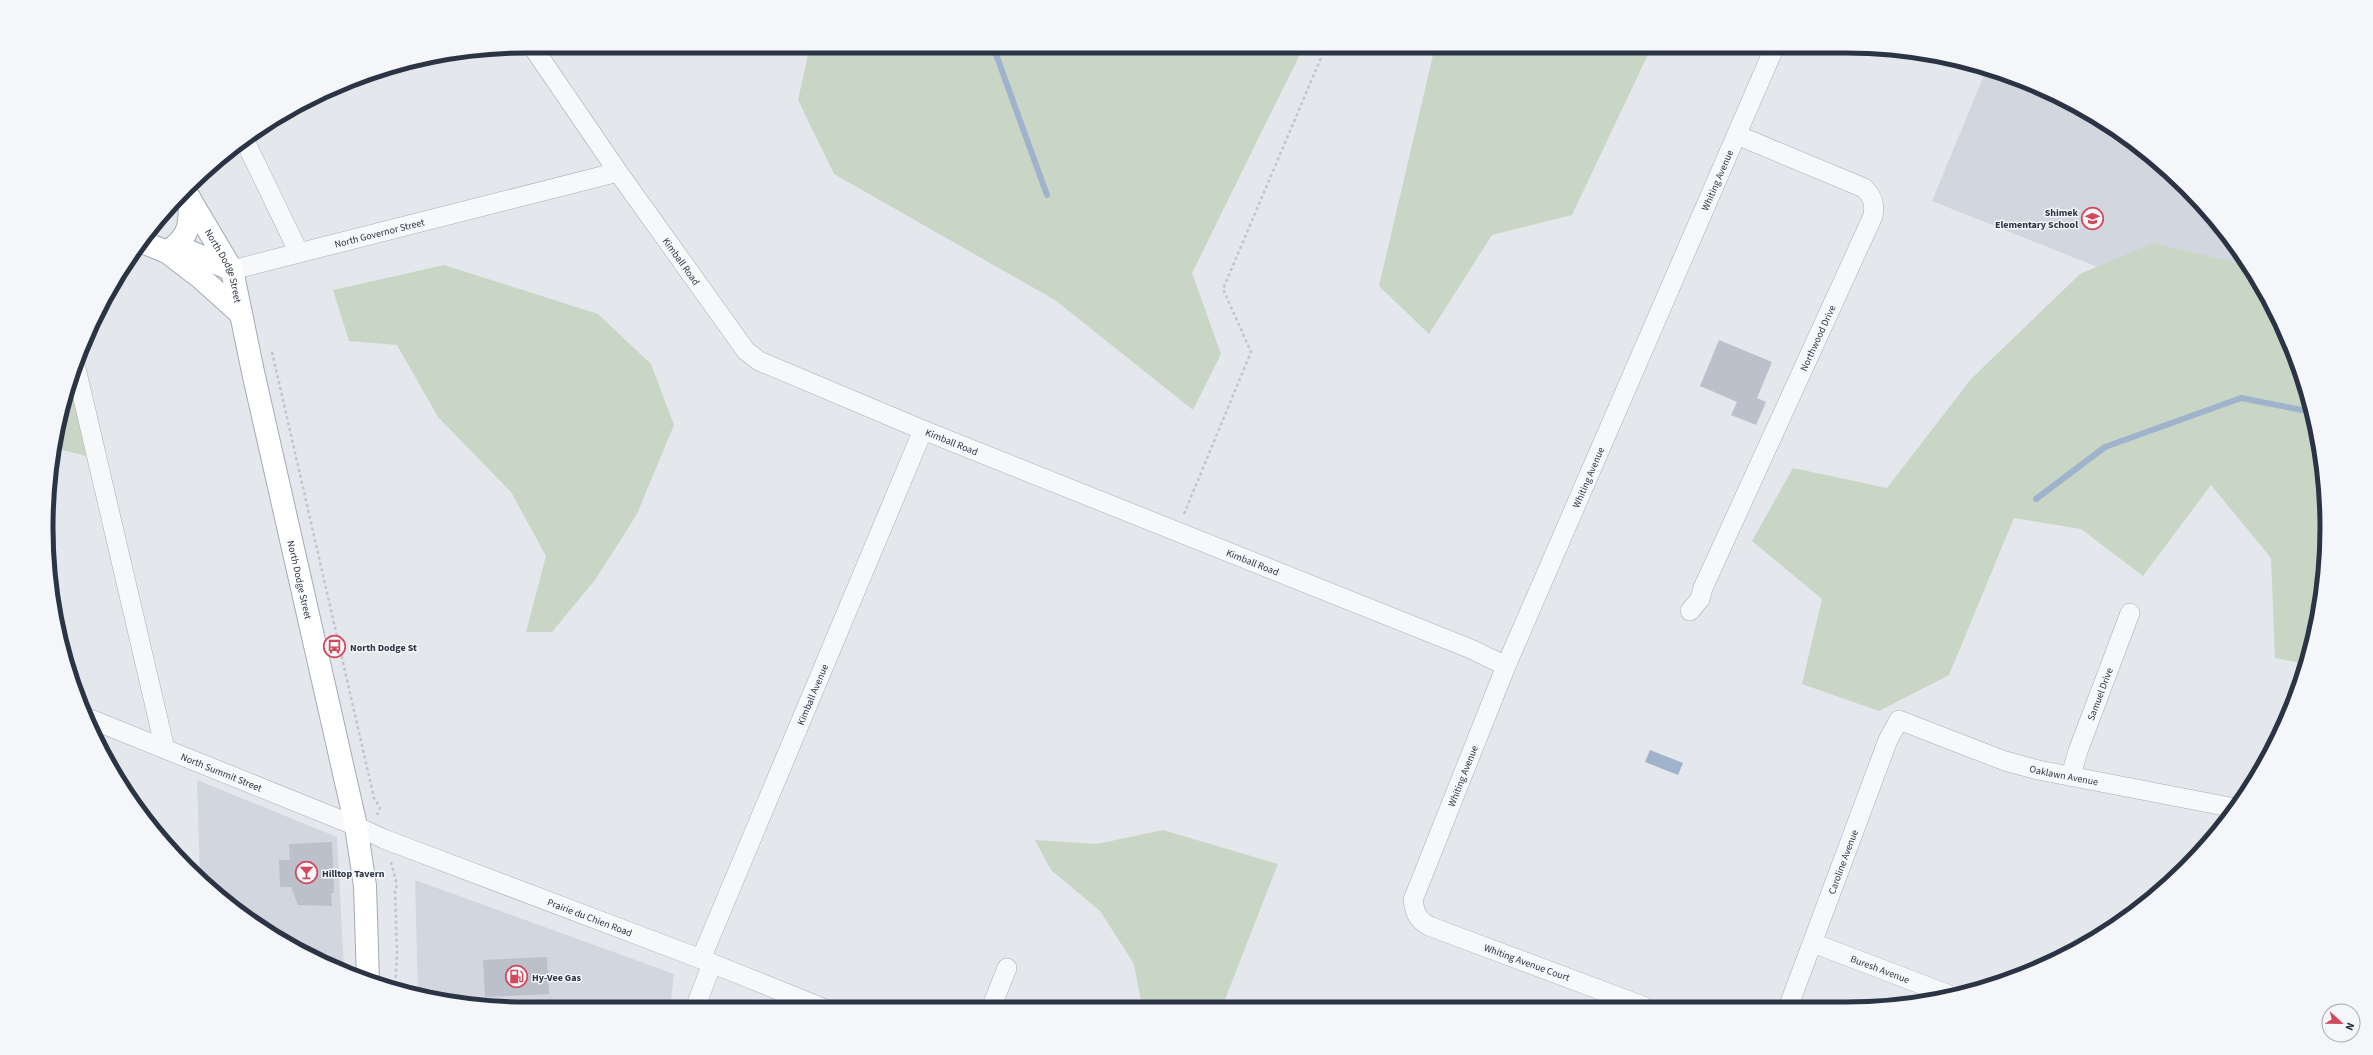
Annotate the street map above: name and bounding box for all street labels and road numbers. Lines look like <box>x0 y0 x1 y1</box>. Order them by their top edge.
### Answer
street label: Whiting Avenue <box>1698 148 1737 213</box>
street label: North Governor Street <box>333 215 427 252</box>
street label: North Dodge Street <box>201 226 245 305</box>
street label: Kimball Road <box>659 235 703 288</box>
street label: Northwood Drive <box>1797 303 1839 374</box>
street label: Kimball Road <box>923 426 980 459</box>
street label: Whiting Avenue <box>1569 445 1608 510</box>
street label: North Dodge Street <box>283 539 315 621</box>
street label: Kimball Road <box>1224 546 1281 580</box>
street label: Kimball Avenue <box>794 662 832 727</box>
street label: Samuel Drive <box>2084 666 2117 723</box>
street label: Whiting Avenue <box>1445 743 1482 809</box>
street label: North Summit Street <box>178 750 265 796</box>
street label: Oaklawn Avenue <box>2028 762 2099 789</box>
street label: Caroline Avenue <box>1825 828 1862 896</box>
street label: Prairie du Chien Road <box>545 895 634 940</box>
street label: Whiting Avenue Court <box>1482 941 1572 985</box>
street label: Buresh Avenue <box>1848 952 1912 987</box>

